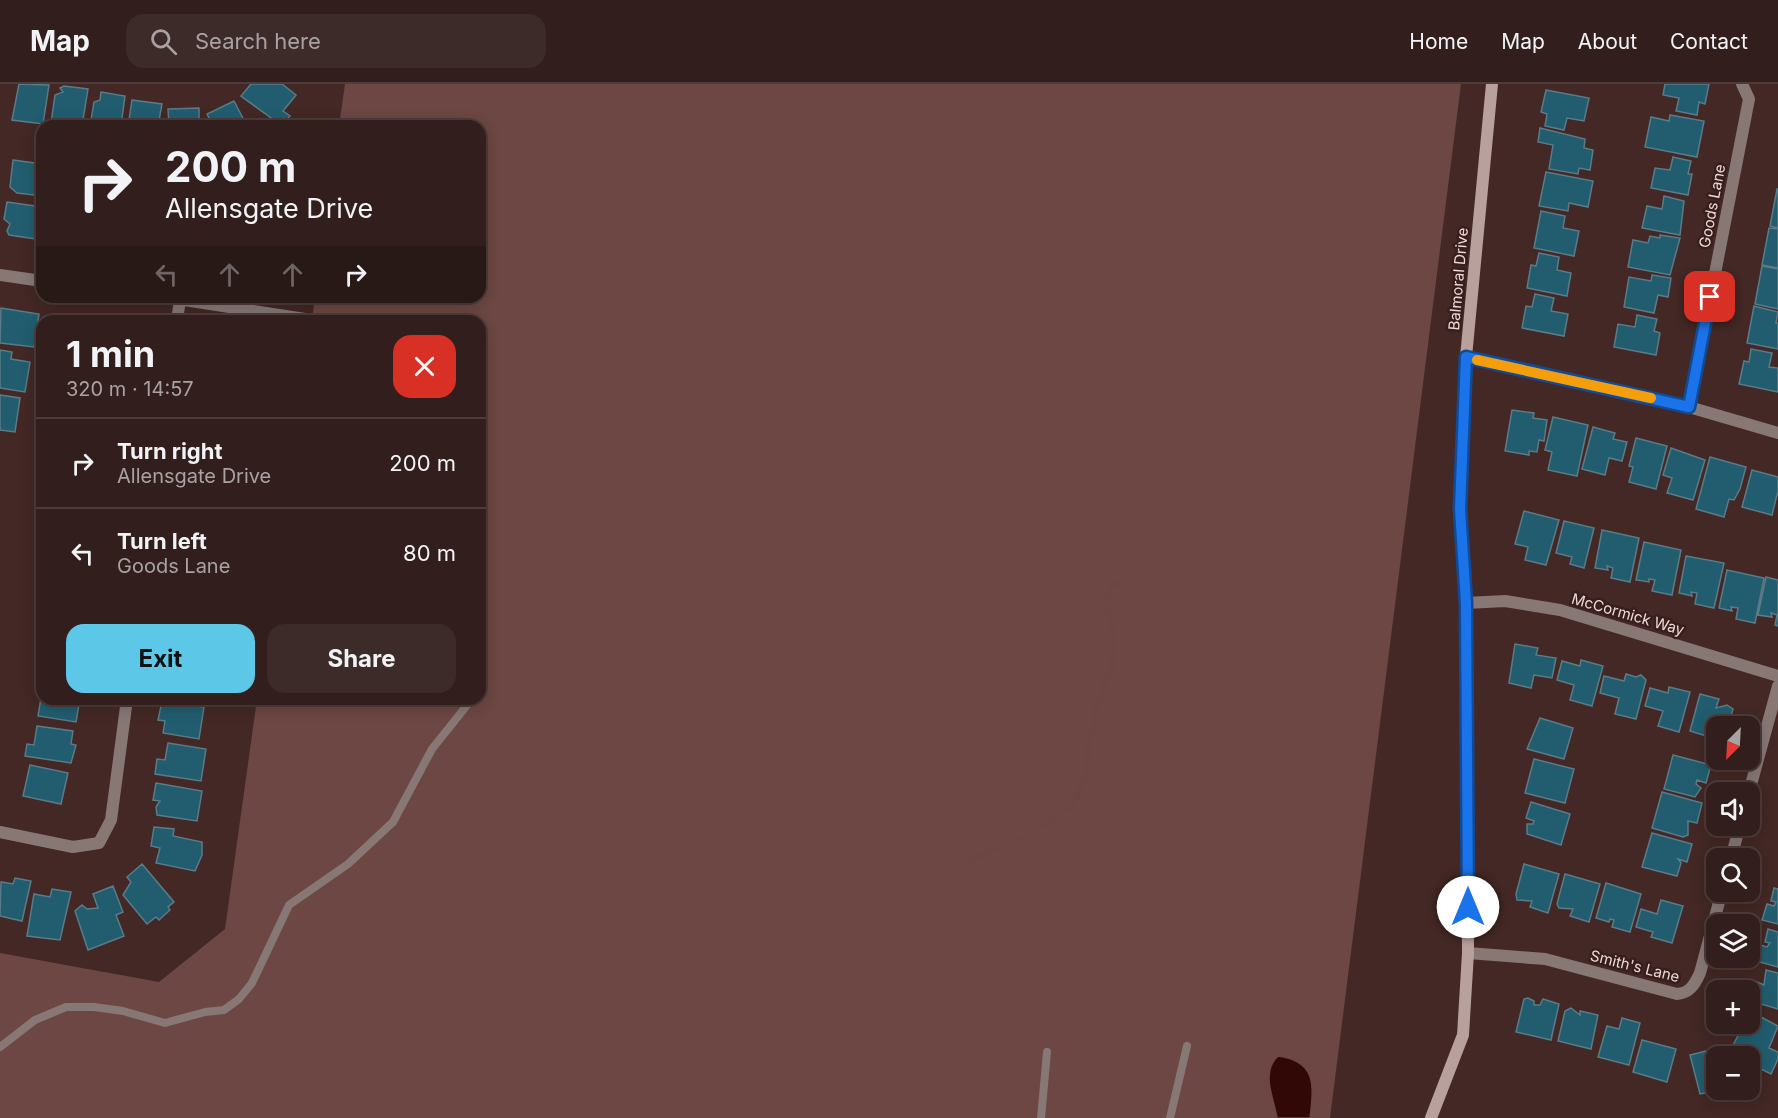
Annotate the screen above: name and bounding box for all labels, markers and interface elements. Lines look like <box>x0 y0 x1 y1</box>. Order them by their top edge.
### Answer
search box <box>126 14 546 68</box>
text: Map <box>30 24 90 58</box>
icon: search <box>147 25 180 58</box>
text: Search here <box>195 28 321 54</box>
text: Home <box>1409 29 1468 54</box>
text: Map <box>1501 29 1545 54</box>
text: About <box>1578 29 1637 54</box>
text: Contact <box>1670 29 1748 54</box>
text: 200 m <box>165 141 296 192</box>
icon: right <box>66 144 144 222</box>
street label: Goods Lane <box>1695 162 1729 250</box>
text: Allensgate Drive <box>165 192 373 225</box>
street label: Balmoral Drive <box>1444 227 1472 331</box>
icon: left <box>150 258 183 291</box>
icon: ahead <box>213 258 246 291</box>
icon: ahead <box>276 258 309 291</box>
icon: right <box>339 258 372 291</box>
pin <box>1684 271 1735 322</box>
icon: arrive <box>1693 280 1726 313</box>
text: 1 min <box>66 332 155 376</box>
button: close <box>393 335 456 398</box>
text: 320 m · 14:57 <box>66 377 194 401</box>
text: Turn right <box>117 438 223 464</box>
icon: right <box>66 447 99 480</box>
text: 200 m <box>389 450 456 476</box>
text: Allensgate Drive <box>117 464 271 488</box>
text: Turn left <box>117 528 207 554</box>
icon: left <box>66 537 99 570</box>
text: 80 m <box>403 540 456 566</box>
text: Goods Lane <box>117 554 230 578</box>
street label: McCormick Way <box>1569 589 1687 639</box>
button: Exit <box>66 624 255 693</box>
button: Share <box>267 624 456 693</box>
north arrow <box>1706 716 1760 770</box>
map controls <box>1706 716 1760 1100</box>
button: sound <box>1706 782 1760 836</box>
button: search <box>1706 848 1760 902</box>
position arrow <box>1436 875 1500 939</box>
button: layers <box>1706 914 1760 968</box>
street label: Smith's Lane <box>1588 946 1682 986</box>
button: + <box>1706 980 1760 1034</box>
button: − <box>1706 1046 1760 1100</box>

